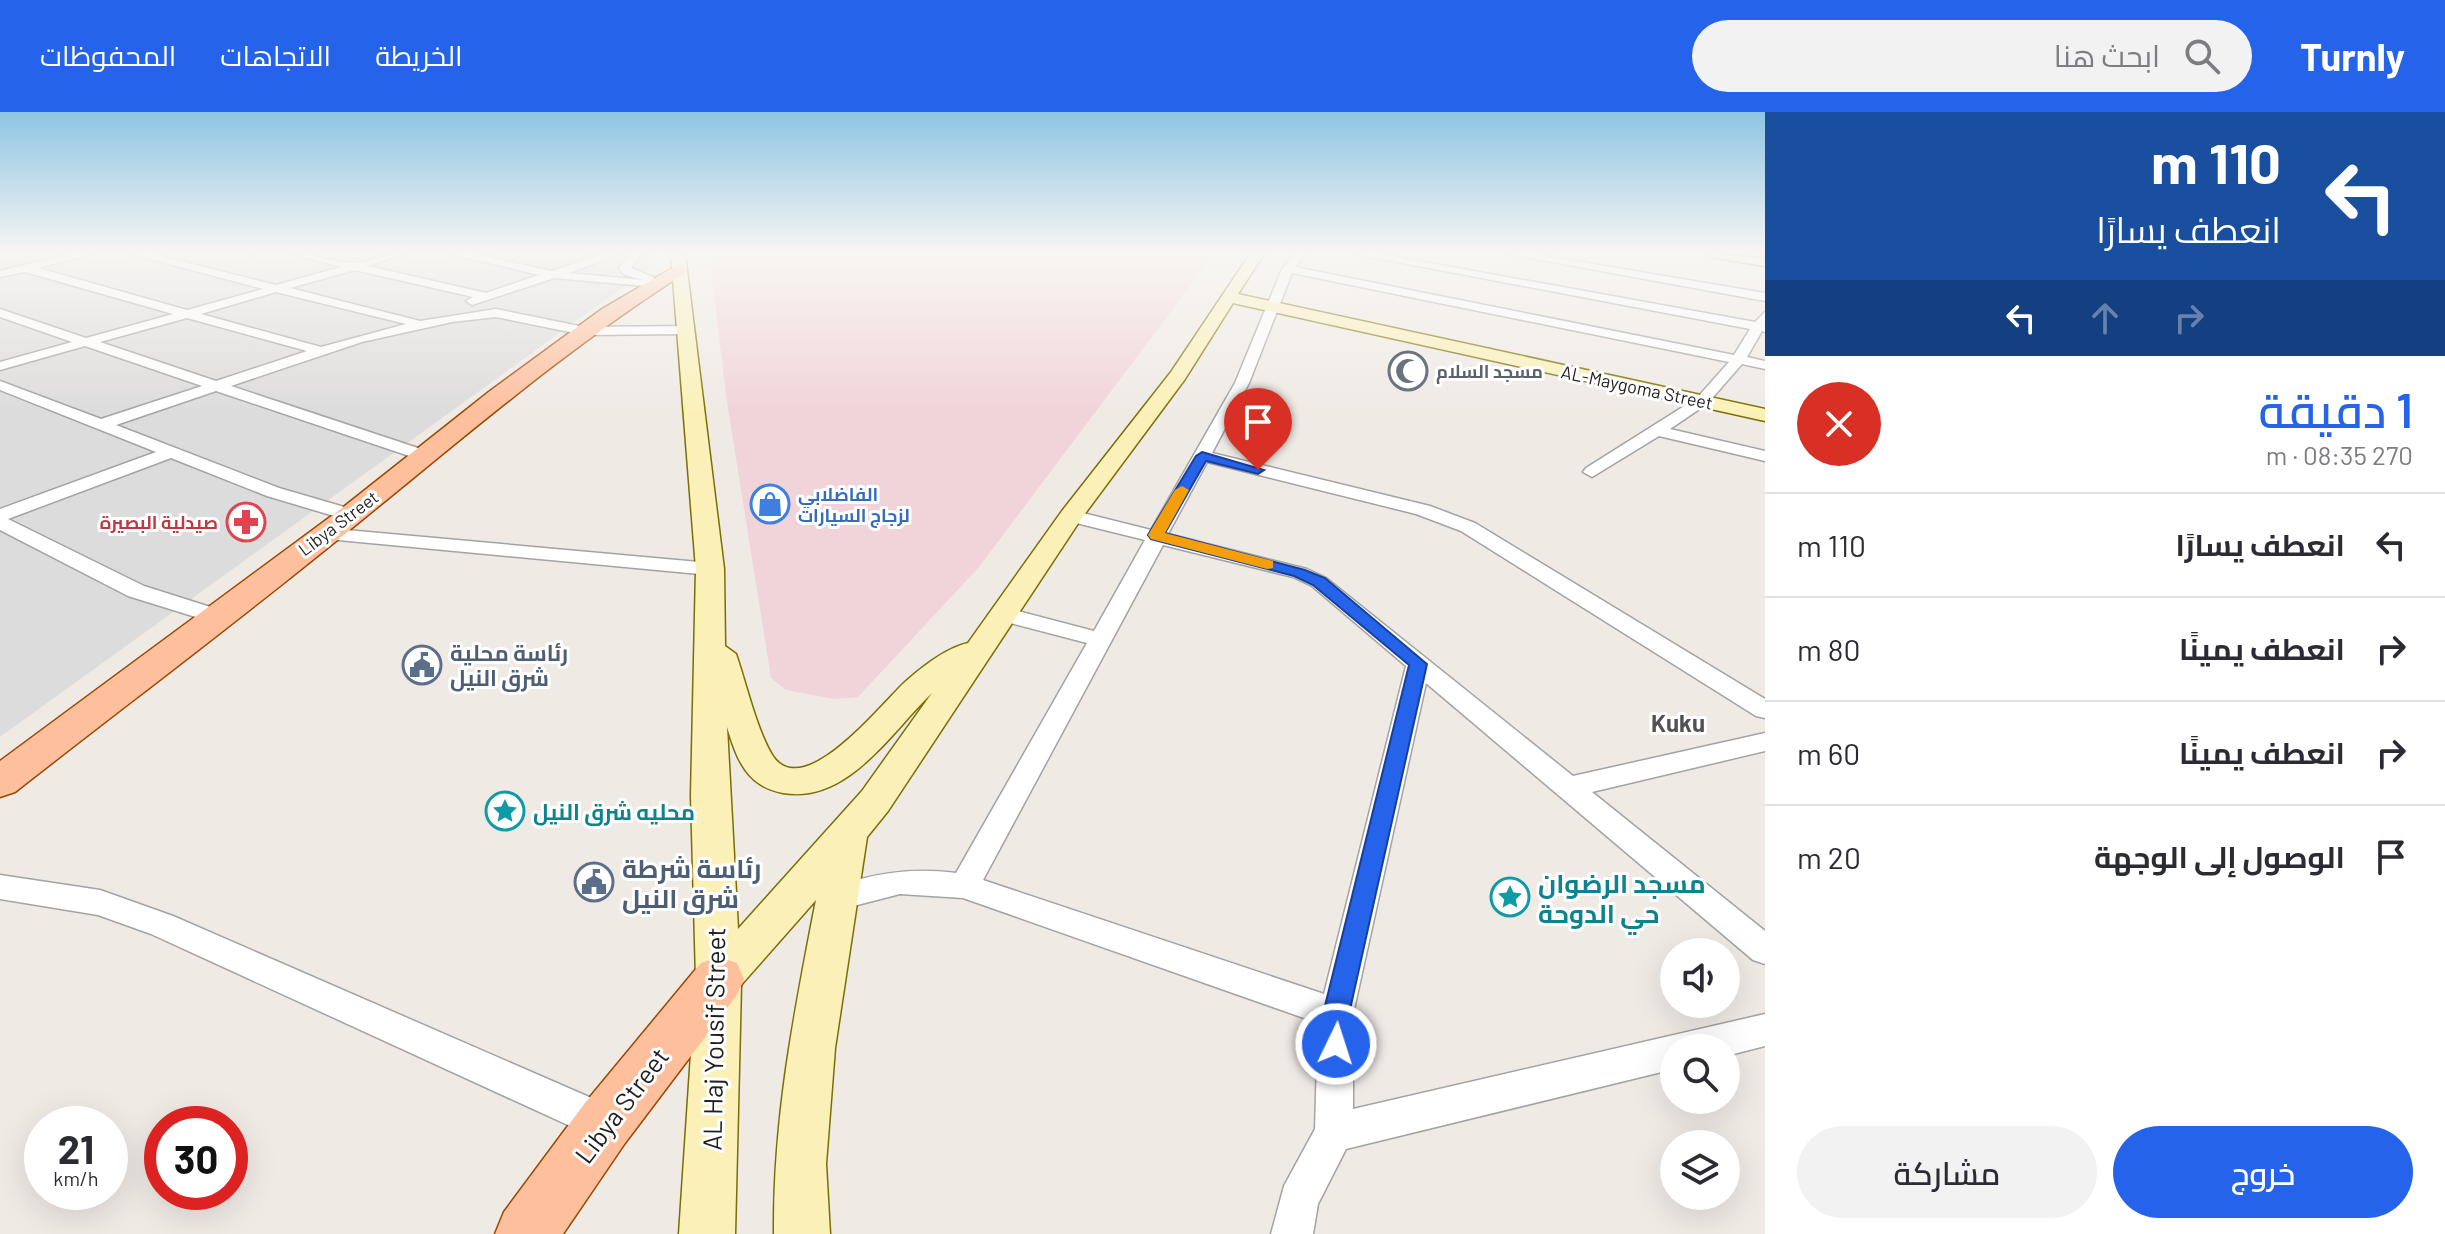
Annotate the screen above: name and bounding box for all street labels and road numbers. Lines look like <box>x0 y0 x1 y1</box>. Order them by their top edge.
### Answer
street label: AL-Maygoma Street <box>1559 360 1715 414</box>
street label: Libya Street <box>294 486 382 560</box>
street label: AL Haj Yousif Street <box>696 927 730 1151</box>
street label: Libya Street <box>568 1041 674 1169</box>

